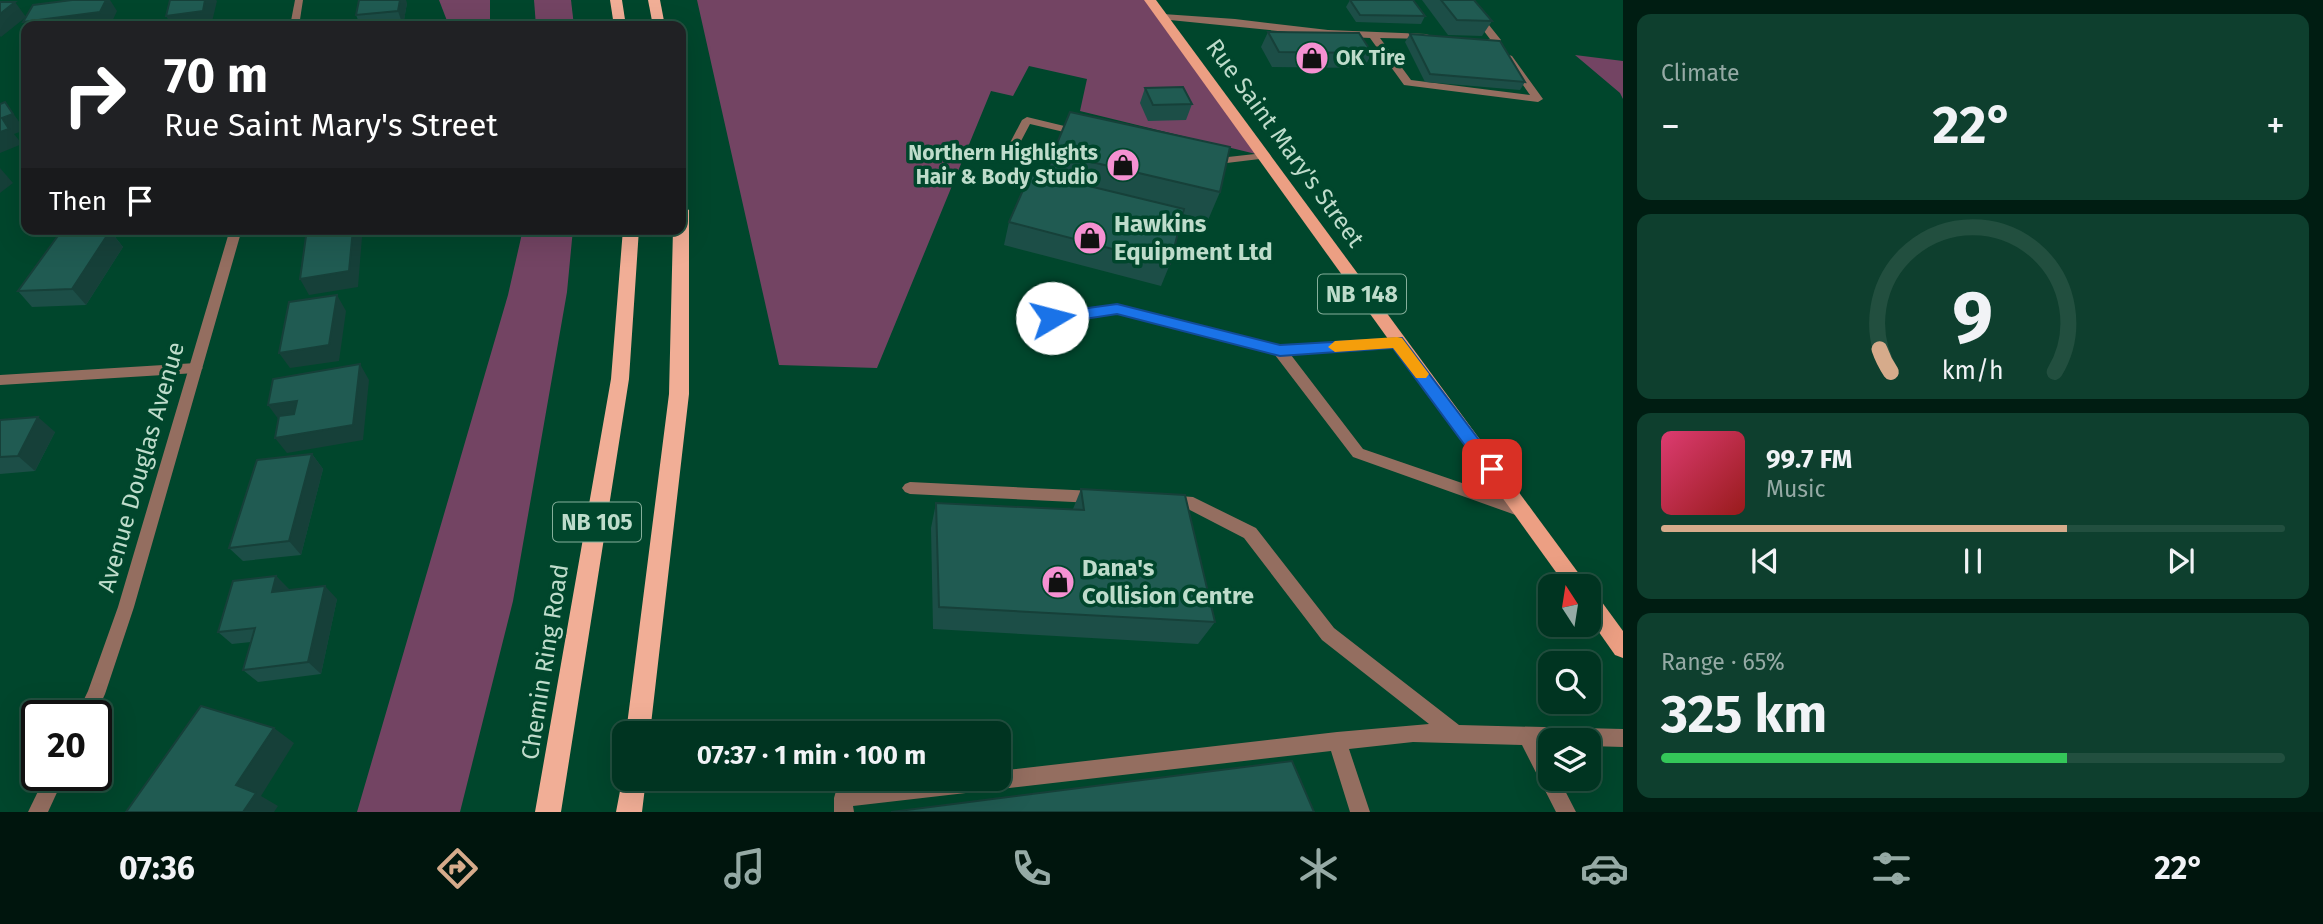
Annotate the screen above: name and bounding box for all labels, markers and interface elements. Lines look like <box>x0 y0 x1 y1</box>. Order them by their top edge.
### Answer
street label: Rue Saint Mary's Street <box>1200 33 1370 253</box>
shop icon: OK Tire <box>1293 39 1331 77</box>
place label: OK Tire <box>1336 45 1406 71</box>
text: 70 m <box>164 46 268 105</box>
icon: right <box>49 49 140 140</box>
text: Climate <box>1661 59 1740 87</box>
text: 22° <box>1933 94 2013 157</box>
text: − <box>1661 103 1680 149</box>
text: + <box>2266 103 2285 149</box>
text: Rue Saint Mary's Street <box>164 106 498 144</box>
place label: Northern Highlights Hair & Body Studio <box>908 140 1098 190</box>
shop icon: Northern Highlights Hair & Body Studio <box>1104 146 1142 184</box>
icon: arrive <box>121 182 159 220</box>
text: Then <box>49 186 107 217</box>
place label: Hawkins Equipment Ltd <box>1114 210 1273 266</box>
shop icon: Hawkins Equipment Ltd <box>1071 219 1109 257</box>
road number: NB 148 <box>1318 274 1406 314</box>
text: 9 <box>1953 275 1993 362</box>
position arrow <box>1015 281 1089 355</box>
street label: Avenue Douglas Avenue <box>92 339 190 595</box>
text: km/h <box>1942 356 2004 386</box>
pin <box>1462 439 1522 499</box>
text: 99.7 FM <box>1766 444 1852 475</box>
icon: arrive <box>1473 450 1511 488</box>
text: Music <box>1766 475 1826 503</box>
road number: NB 105 <box>553 502 641 542</box>
icon: previous <box>1746 542 1784 580</box>
icon: pause <box>1954 542 1992 580</box>
icon: next <box>2162 542 2200 580</box>
place label: Dana's Collision Centre <box>1082 554 1254 610</box>
street label: Chemin Ring Road <box>516 562 574 762</box>
shop icon: Dana's Collision Centre <box>1039 563 1077 601</box>
north arrow <box>1538 574 1601 637</box>
map controls <box>1538 574 1601 791</box>
text: Range · 65% <box>1661 648 1785 676</box>
button: search <box>1538 651 1601 714</box>
text: 325 km <box>1661 683 1827 746</box>
speed limit sign: 20 <box>21 700 112 791</box>
button: layers <box>1538 728 1601 791</box>
text: 07:37 · 1 min · 100 m <box>697 740 926 771</box>
icon: directions <box>433 844 482 893</box>
icon: music <box>720 844 769 893</box>
icon: phone <box>1007 844 1056 893</box>
icon: climate <box>1294 844 1343 893</box>
icon: car <box>1580 844 1629 893</box>
icon: filters <box>1867 844 1916 893</box>
text: 07:36 <box>119 849 195 887</box>
text: 22° <box>2154 849 2204 887</box>

